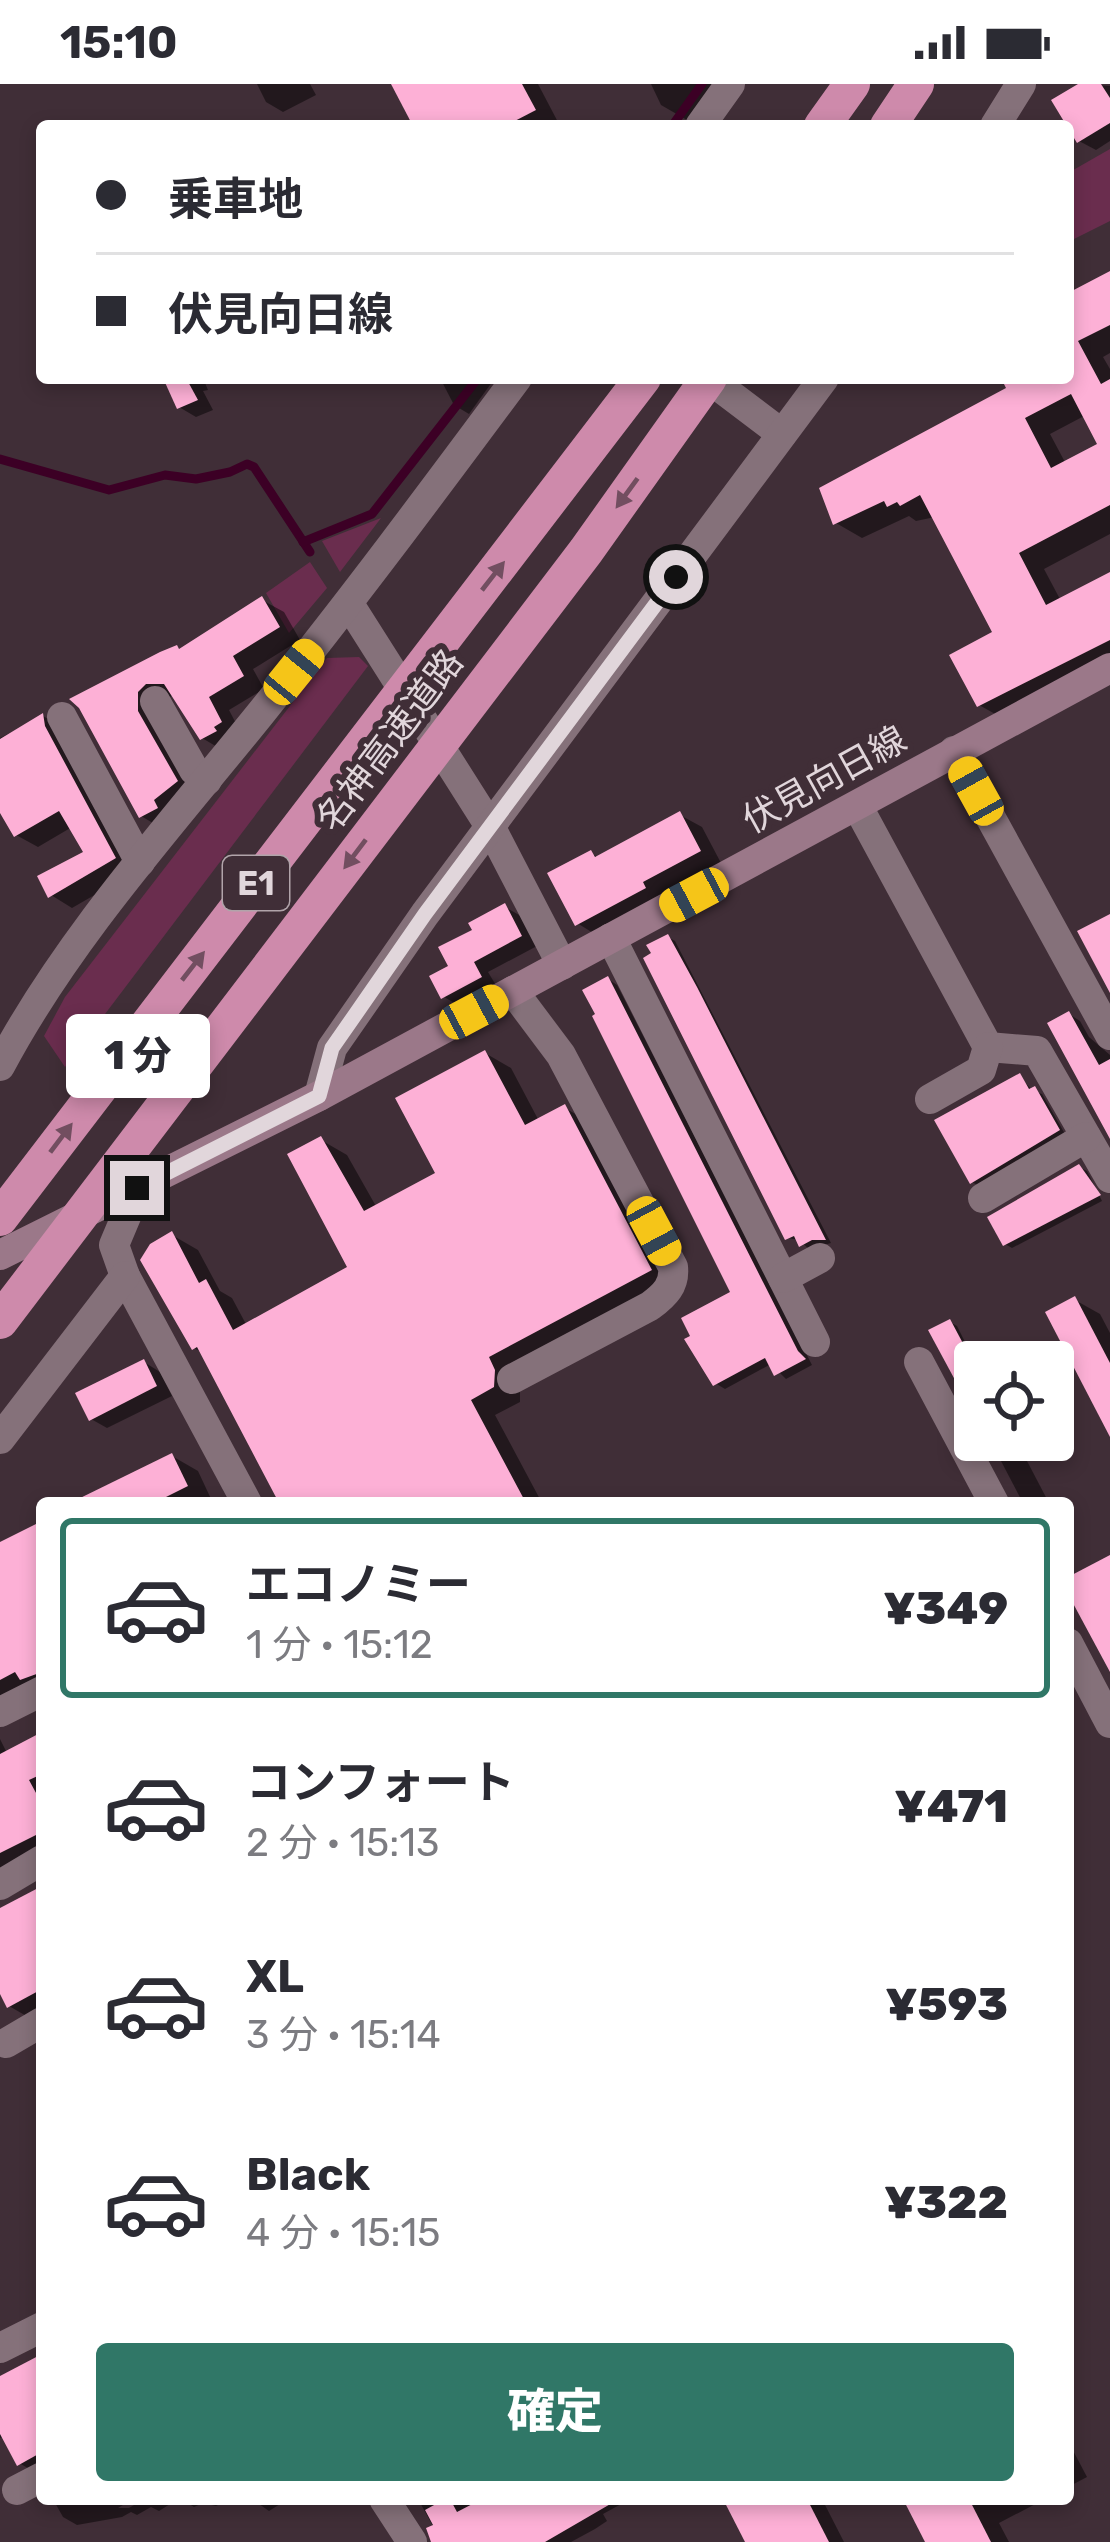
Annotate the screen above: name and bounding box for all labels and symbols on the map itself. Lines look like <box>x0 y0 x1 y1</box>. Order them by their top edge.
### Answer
one-way arrow <box>616 477 639 510</box>
route start <box>649 550 703 604</box>
one-way arrow <box>480 560 505 591</box>
car <box>257 633 331 711</box>
street label: 名神高速道路 <box>307 641 472 839</box>
street label: 伏見向日線 <box>735 717 913 842</box>
car <box>943 751 1009 831</box>
one-way arrow <box>344 838 368 870</box>
road number: E1 <box>223 856 289 910</box>
car <box>654 862 734 928</box>
one-way arrow <box>180 950 204 982</box>
car <box>434 979 514 1045</box>
callout: 1 分 <box>65 1014 209 1098</box>
one-way arrow <box>48 1122 72 1154</box>
route end <box>110 1161 164 1215</box>
car <box>621 1191 687 1271</box>

